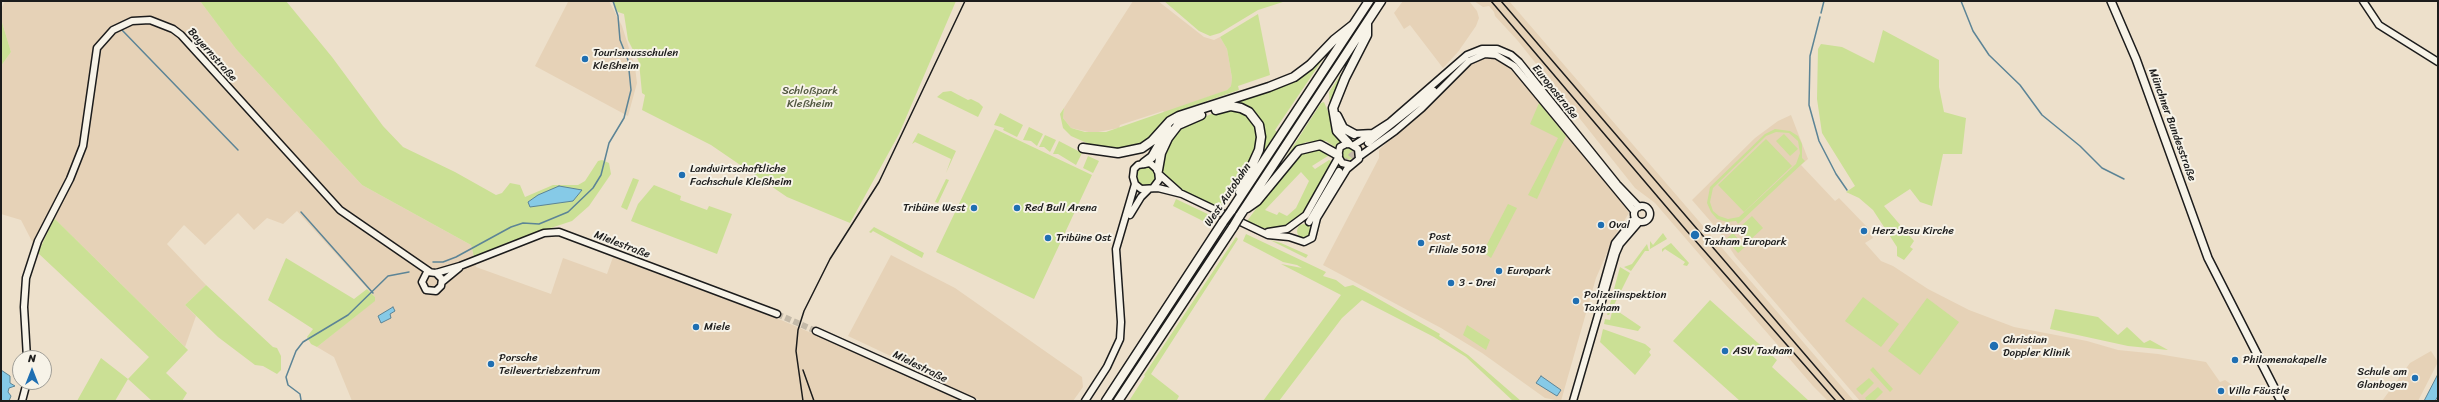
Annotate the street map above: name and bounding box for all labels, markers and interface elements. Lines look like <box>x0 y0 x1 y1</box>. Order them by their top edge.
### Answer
street label: Bayernstraße <box>185 26 239 84</box>
place label: Tourismusschulen Kleßheim <box>593 46 678 72</box>
marker: Tourismusschulen Kleßheim <box>580 54 590 64</box>
street label: Europastraße <box>1529 62 1581 122</box>
street label: Münchner Bundesstraße <box>2145 67 2199 183</box>
park label: Schloßpark Kleßheim <box>782 84 838 110</box>
street label: West Autobahn <box>1202 161 1254 229</box>
place label: Landwirtschaftliche Fachschule Kleßheim <box>690 162 792 188</box>
marker: Landwirtschaftliche Fachschule Kleßheim <box>677 170 687 180</box>
place label: Tribüne West <box>903 201 966 215</box>
place label: Red Bull Arena <box>1025 201 1097 215</box>
marker: Tribüne West <box>969 203 979 213</box>
marker: Red Bull Arena <box>1012 203 1022 213</box>
place label: Oval <box>1609 218 1630 232</box>
marker: Oval <box>1596 220 1606 230</box>
place label: Salzburg Taxham Europark <box>1704 222 1787 248</box>
place label: Herz Jesu Kirche <box>1872 224 1954 238</box>
marker: Herz Jesu Kirche <box>1859 226 1869 236</box>
street label: Mielestraße <box>592 228 652 262</box>
marker: Salzburg Taxham Europark <box>1689 229 1701 241</box>
place label: Post Filiale 5018 <box>1429 230 1486 256</box>
place label: Tribüne Ost <box>1056 231 1112 245</box>
marker: Tribüne Ost <box>1043 233 1053 243</box>
marker: Post Filiale 5018 <box>1416 238 1426 248</box>
place label: Europark <box>1507 264 1551 278</box>
marker: Europark <box>1494 266 1504 276</box>
place label: 3 - Drei <box>1459 276 1496 290</box>
marker: 3 - Drei <box>1446 278 1456 288</box>
place label: Polizeiinspektion Taxham <box>1584 288 1666 314</box>
marker: Polizeiinspektion Taxham <box>1571 296 1581 306</box>
place label: Miele <box>704 320 730 334</box>
marker: Miele <box>691 322 701 332</box>
place label: Christian Doppler Klinik <box>2003 333 2071 359</box>
marker: Christian Doppler Klinik <box>1988 340 2000 352</box>
place label: ASV Taxham <box>1733 344 1793 358</box>
marker: ASV Taxham <box>1720 346 1730 356</box>
street label: Mielestraße <box>891 348 949 386</box>
text: N <box>28 349 36 368</box>
north arrow <box>12 350 52 390</box>
place label: Porsche Teilevertriebzentrum <box>499 351 600 377</box>
place label: Philomenakapelle <box>2243 353 2327 367</box>
marker: Philomenakapelle <box>2230 355 2240 365</box>
marker: Porsche Teilevertriebzentrum <box>486 359 496 369</box>
place label: Schule am Glanbogen <box>2357 365 2407 391</box>
marker: Schule am Glanbogen <box>2410 373 2420 383</box>
place label: Villa Fäustle <box>2229 384 2289 398</box>
marker: Villa Fäustle <box>2216 386 2226 396</box>

